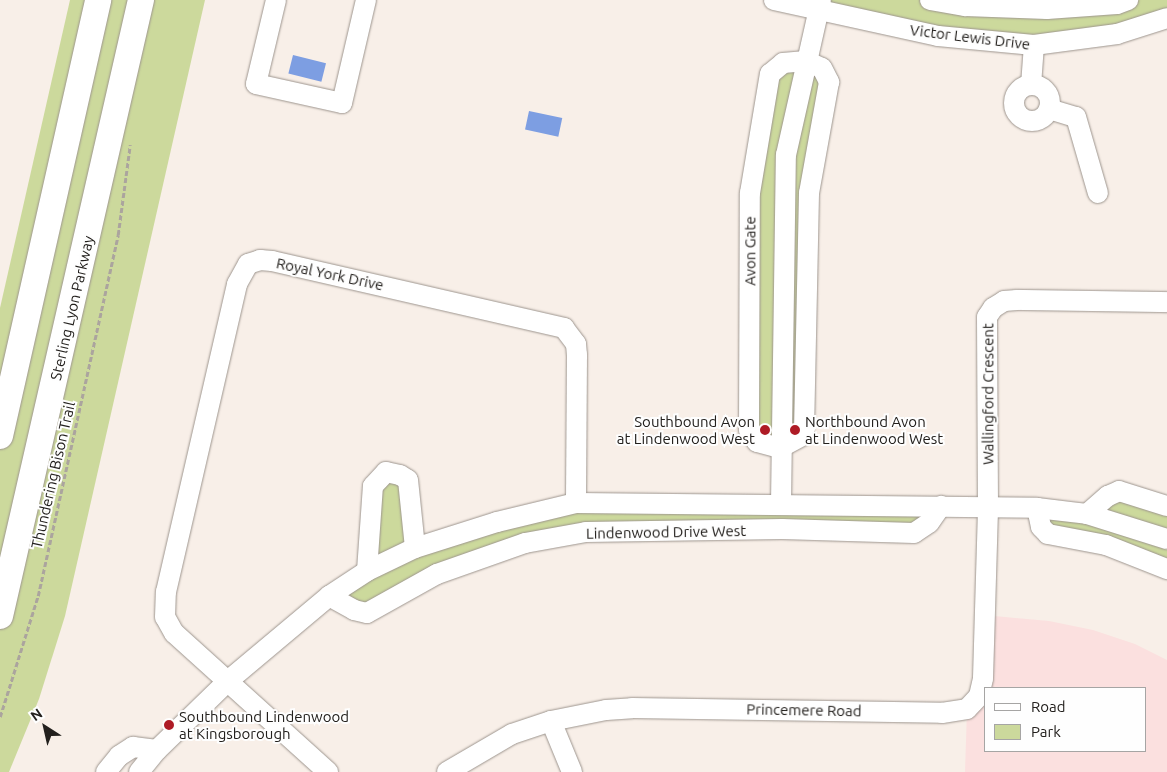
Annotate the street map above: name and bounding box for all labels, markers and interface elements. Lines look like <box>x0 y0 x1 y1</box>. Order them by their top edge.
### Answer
street label: Victor Lewis Drive <box>909 21 1031 53</box>
street label: Avon Gate <box>741 216 759 286</box>
street label: Sterling Lyon Parkway <box>47 234 97 382</box>
street label: Royal York Drive <box>275 254 385 294</box>
street label: Wallingford Crescent <box>979 323 997 465</box>
street label: Thundering Bison Trail <box>27 400 79 550</box>
place label: Southbound Avon at Lindenwood West <box>617 412 755 447</box>
place label: Northbound Avon at Lindenwood West <box>805 412 943 447</box>
marker: Southbound Avon at Lindenwood West <box>759 424 771 436</box>
marker: Northbound Avon at Lindenwood West <box>789 424 801 436</box>
street label: Lindenwood Drive West <box>586 522 746 542</box>
legend <box>984 687 1147 752</box>
text: Road <box>1031 698 1066 715</box>
street label: Princemere Road <box>746 700 862 720</box>
north arrow <box>20 702 70 752</box>
text: N <box>28 705 45 724</box>
place label: Southbound Lindenwood at Kingsborough <box>179 707 349 742</box>
marker: Southbound Lindenwood at Kingsborough <box>163 719 175 731</box>
text: Park <box>1031 723 1061 740</box>

